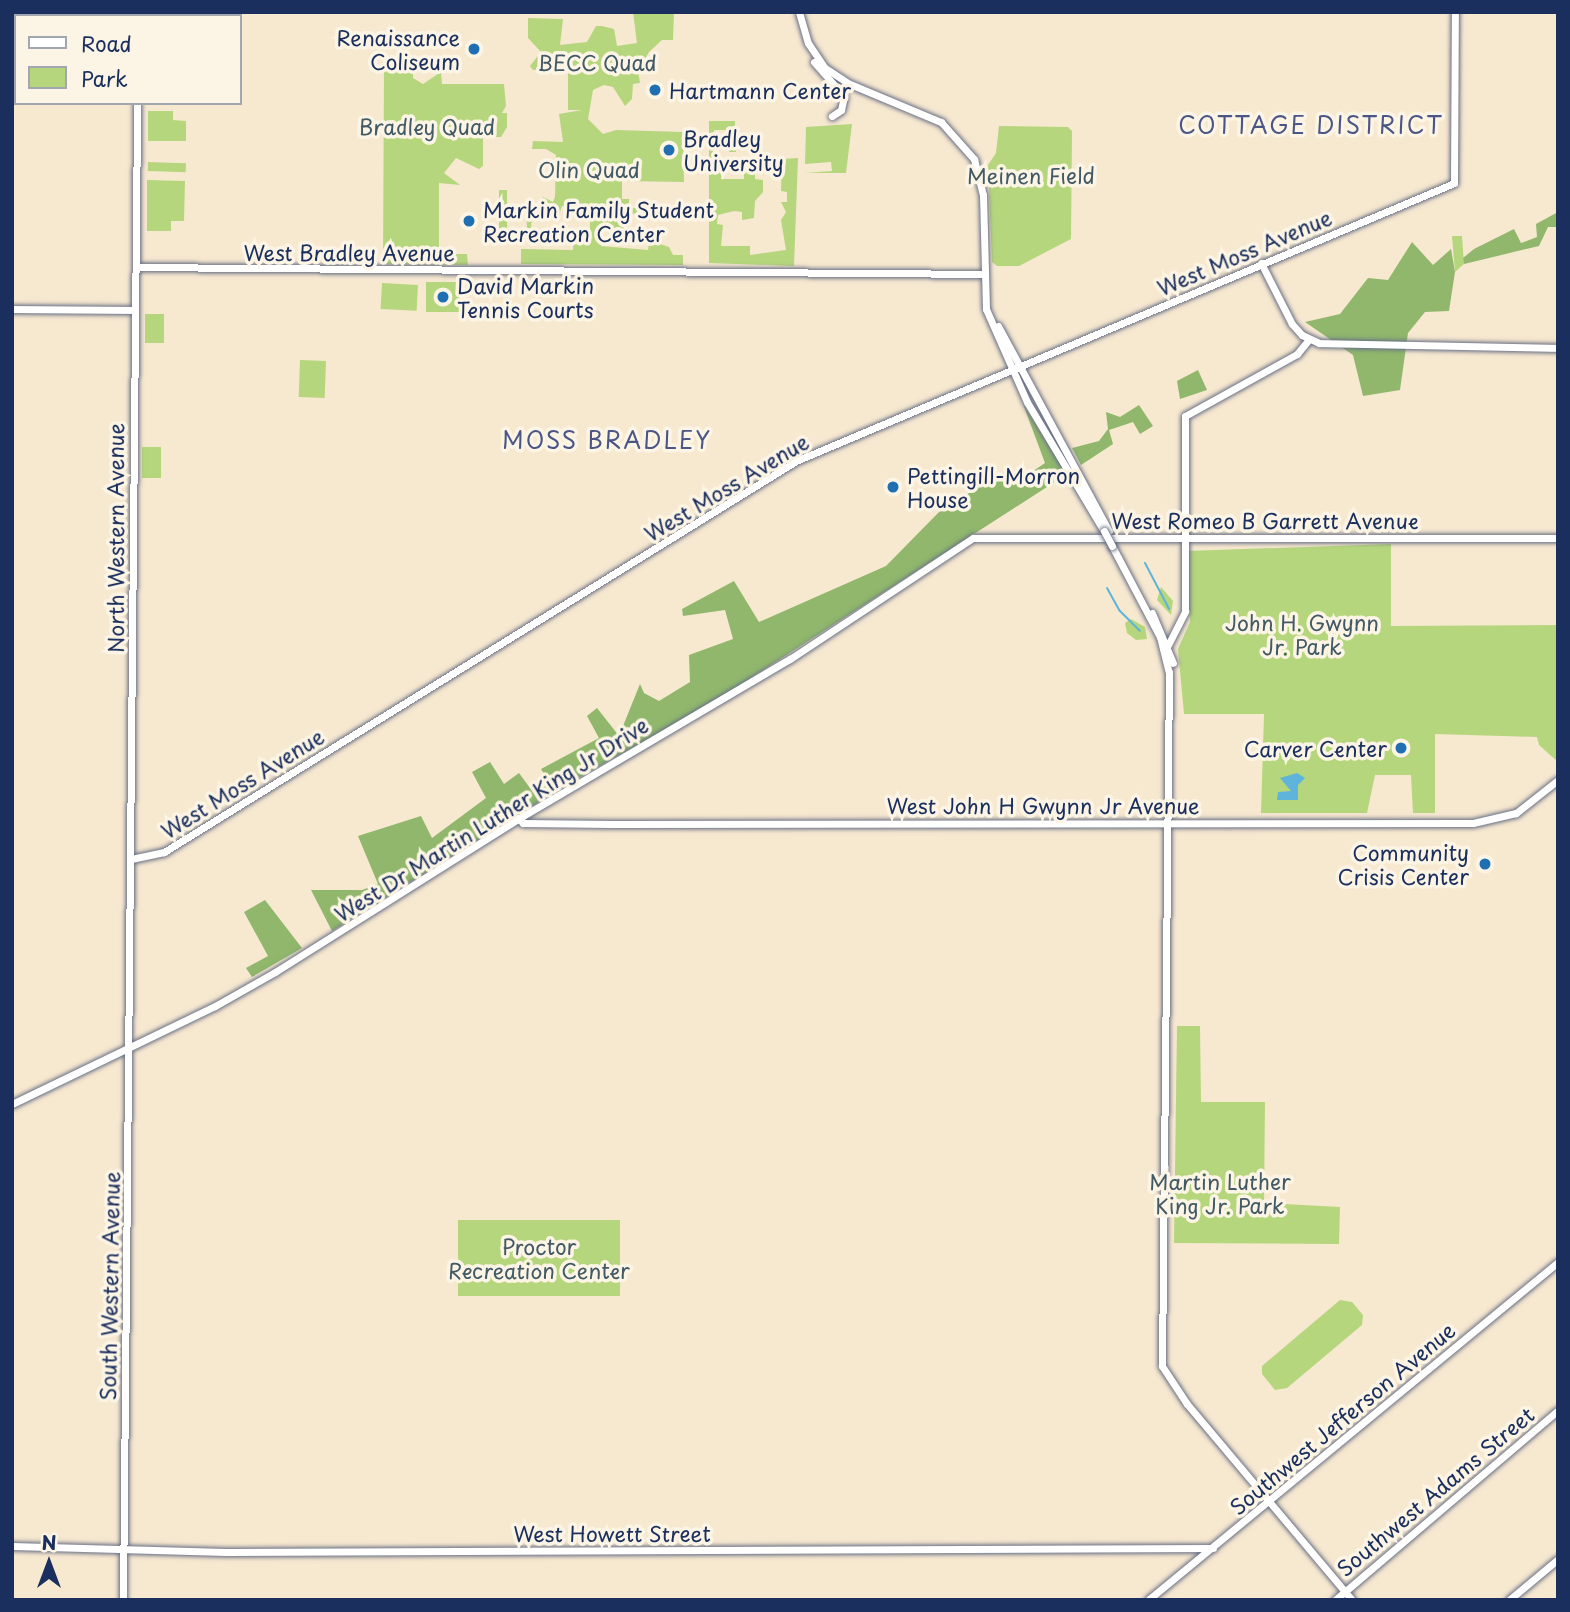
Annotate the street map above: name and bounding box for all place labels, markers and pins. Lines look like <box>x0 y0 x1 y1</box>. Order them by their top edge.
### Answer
place label: Renaissance Coliseum <box>337 24 460 74</box>
marker: Renaissance Coliseum <box>466 41 482 57</box>
place label: Hartmann Center <box>669 77 850 103</box>
marker: Hartmann Center <box>647 82 663 98</box>
place label: Bradley University <box>683 125 784 175</box>
marker: Bradley University <box>661 142 677 158</box>
place label: Markin Family Student Recreation Center <box>483 196 715 246</box>
marker: Markin Family Student Recreation Center <box>461 213 477 229</box>
place label: David Markin Tennis Courts <box>457 272 597 322</box>
marker: David Markin Tennis Courts <box>435 289 451 305</box>
place label: Pettingill-Morron House <box>907 462 1080 512</box>
marker: Pettingill-Morron House <box>885 479 901 495</box>
place label: Carver Center <box>1242 735 1387 761</box>
marker: Carver Center <box>1393 740 1409 756</box>
place label: Community Crisis Center <box>1336 839 1469 889</box>
marker: Community Crisis Center <box>1475 854 1495 874</box>

